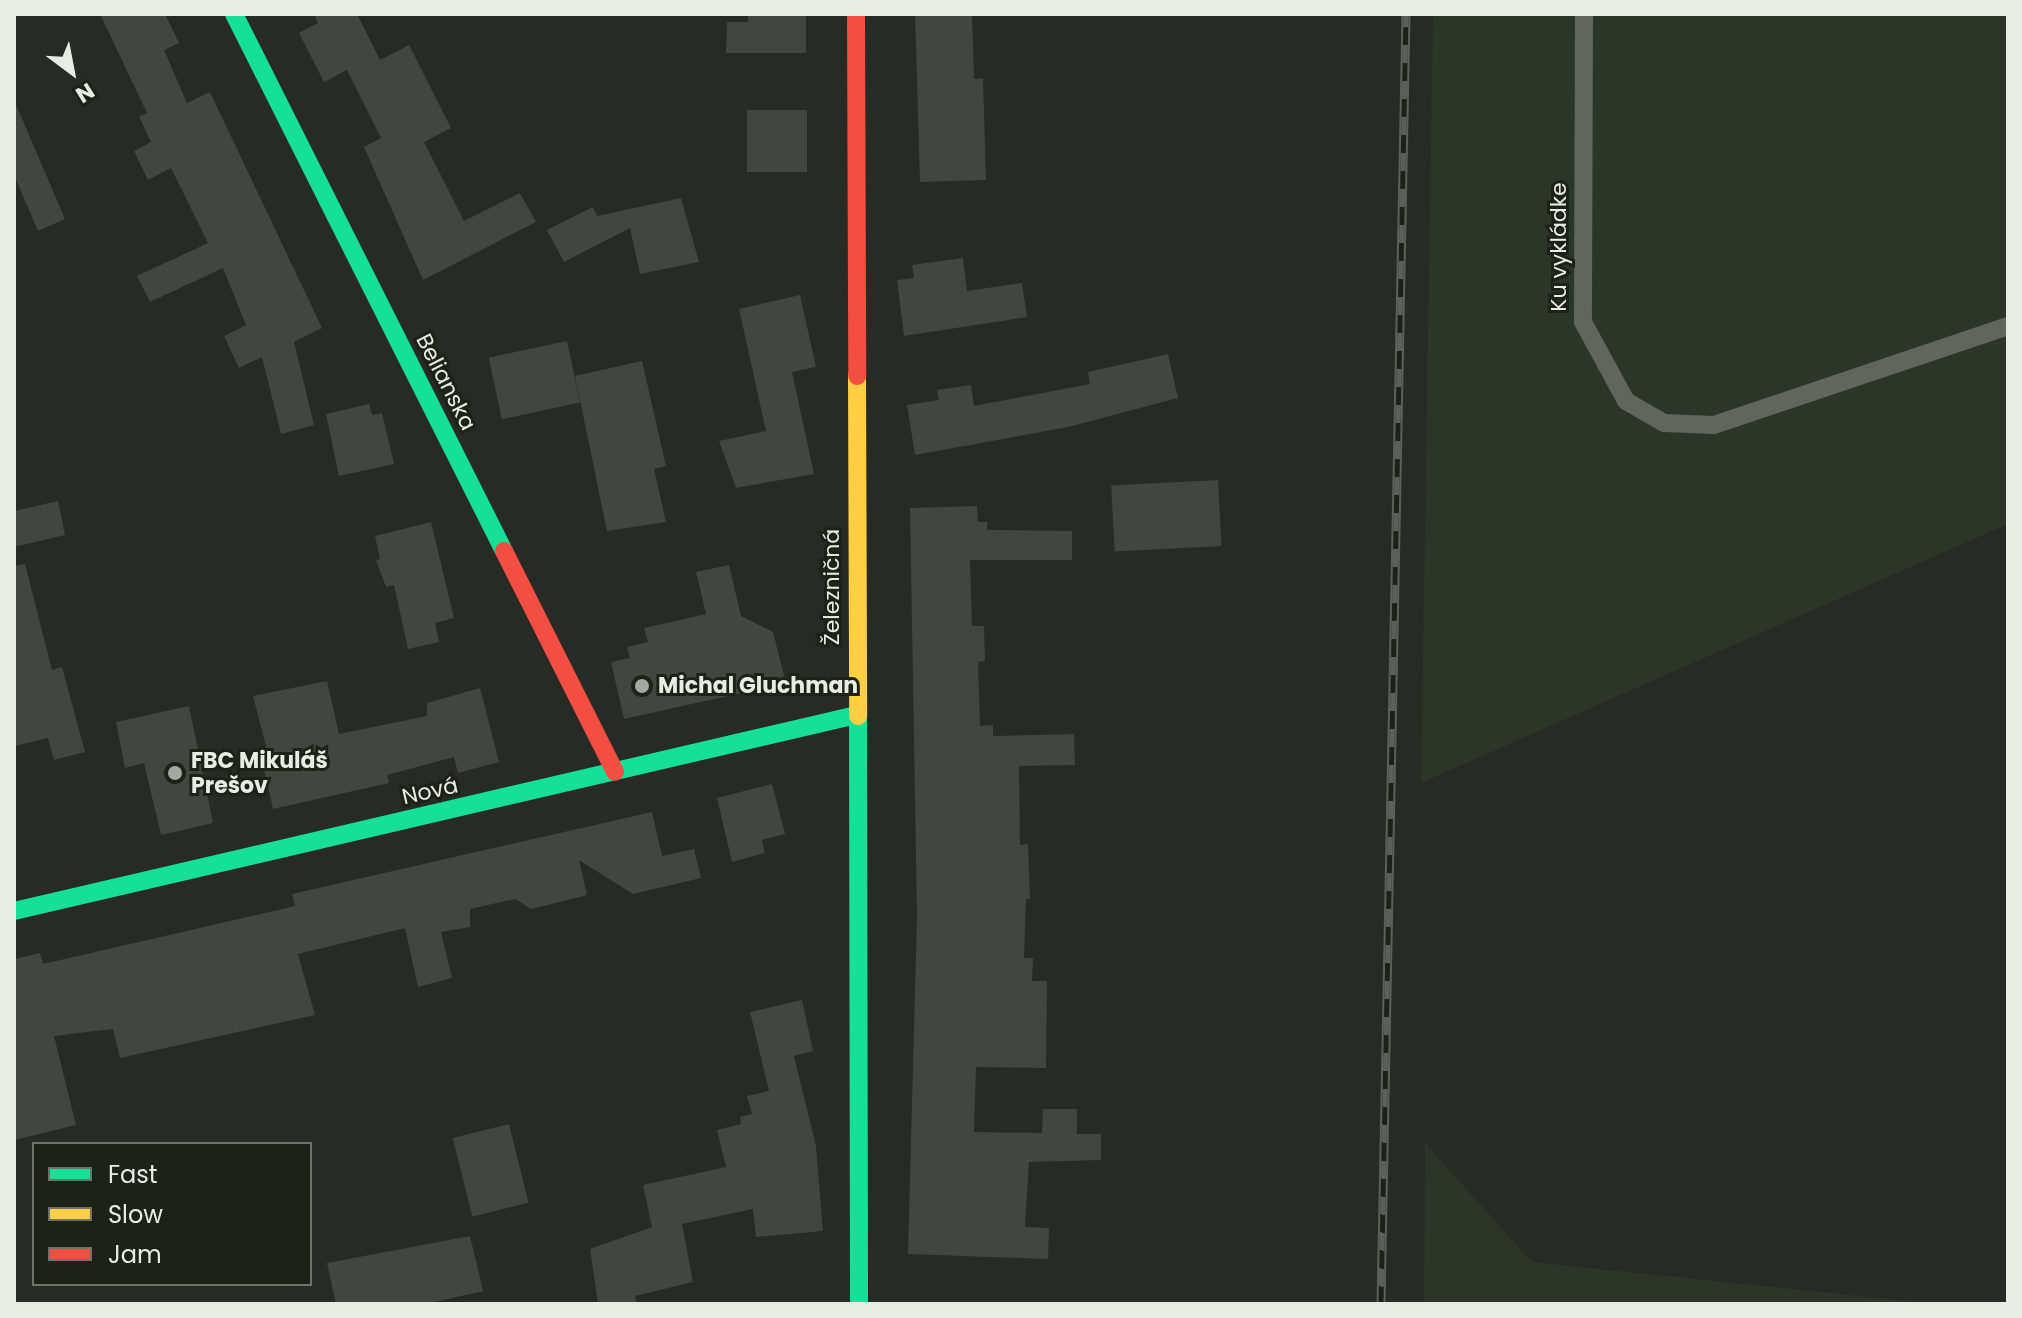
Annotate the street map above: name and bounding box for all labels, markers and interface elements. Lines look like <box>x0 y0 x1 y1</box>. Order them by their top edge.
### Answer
north arrow <box>32 32 112 112</box>
text: N <box>70 75 100 110</box>
street label: Ku vykládke <box>1546 182 1572 312</box>
street label: Belianska <box>410 329 482 435</box>
street label: Železničná <box>819 529 845 645</box>
place label: Michal Gluchman <box>658 673 858 699</box>
marker: Michal Gluchman <box>633 677 651 695</box>
place label: FBC Mikuláš Prešov <box>191 747 328 798</box>
marker: FBC Mikuláš Prešov <box>166 764 184 782</box>
street label: Nová <box>399 772 461 810</box>
legend <box>32 1142 312 1286</box>
text: Fast <box>108 1158 158 1191</box>
text: Slow <box>108 1198 163 1231</box>
text: Jam <box>108 1238 162 1271</box>

